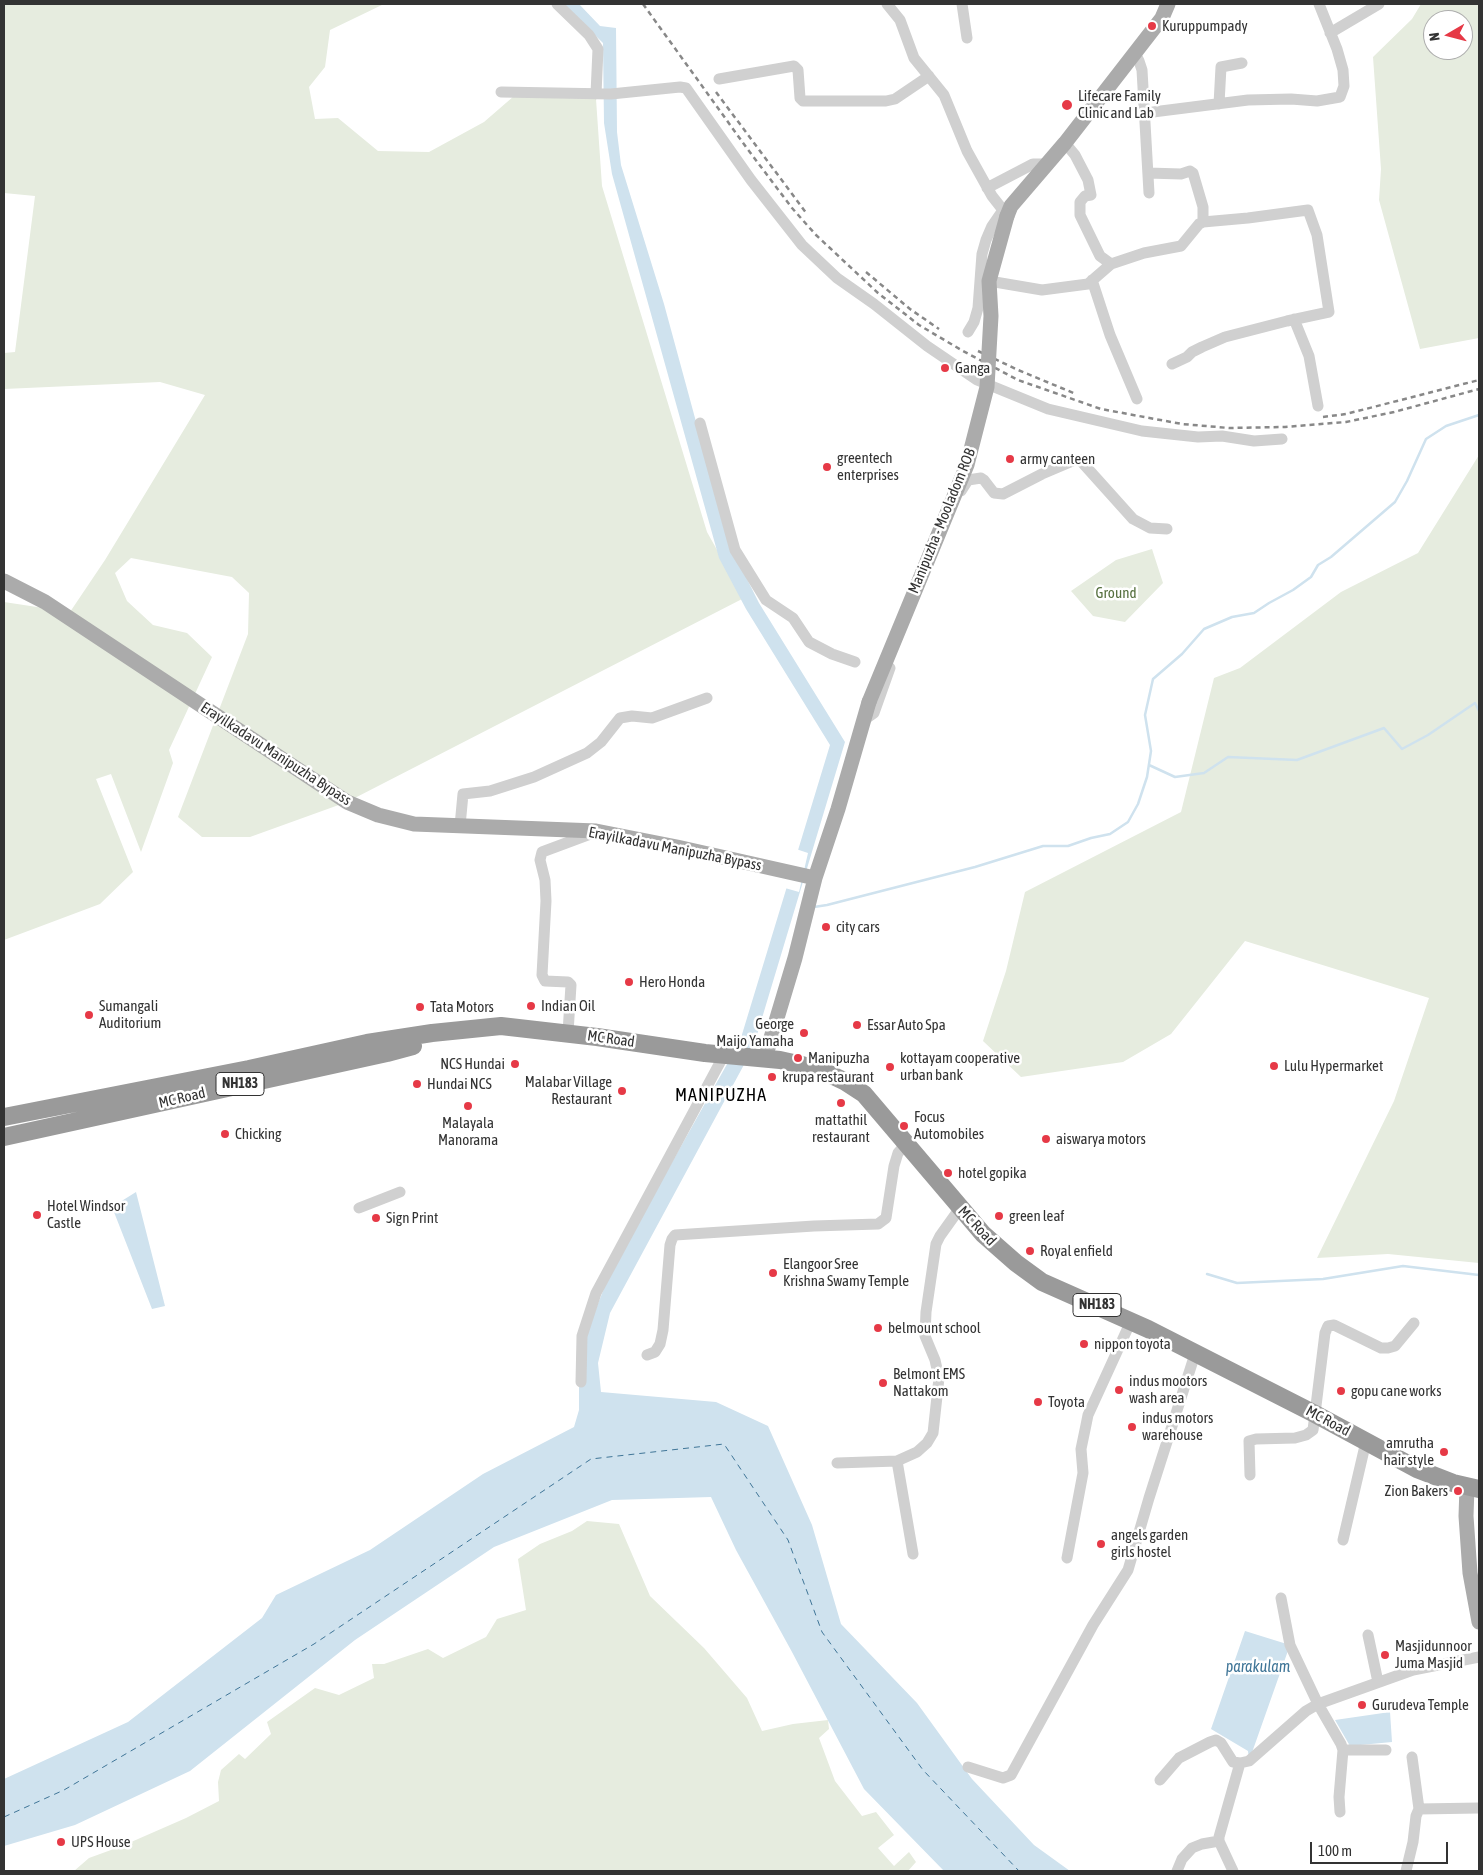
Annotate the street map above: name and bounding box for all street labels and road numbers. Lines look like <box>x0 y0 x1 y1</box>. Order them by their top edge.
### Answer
street label: Manipuzha - Mooladom ROB <box>905 446 979 596</box>
street label: Erayilkadavu Manipuzha Bypass <box>197 699 355 809</box>
street label: Erayilkadavu Manipuzha Bypass <box>587 823 763 875</box>
street label: MC Road <box>586 1027 636 1051</box>
road number: NH183 <box>216 1072 264 1096</box>
street label: MC Road <box>157 1084 207 1112</box>
street label: MC Road <box>954 1202 1000 1250</box>
road number: NH183 <box>1073 1294 1121 1316</box>
street label: MC Road <box>1303 1402 1353 1440</box>

